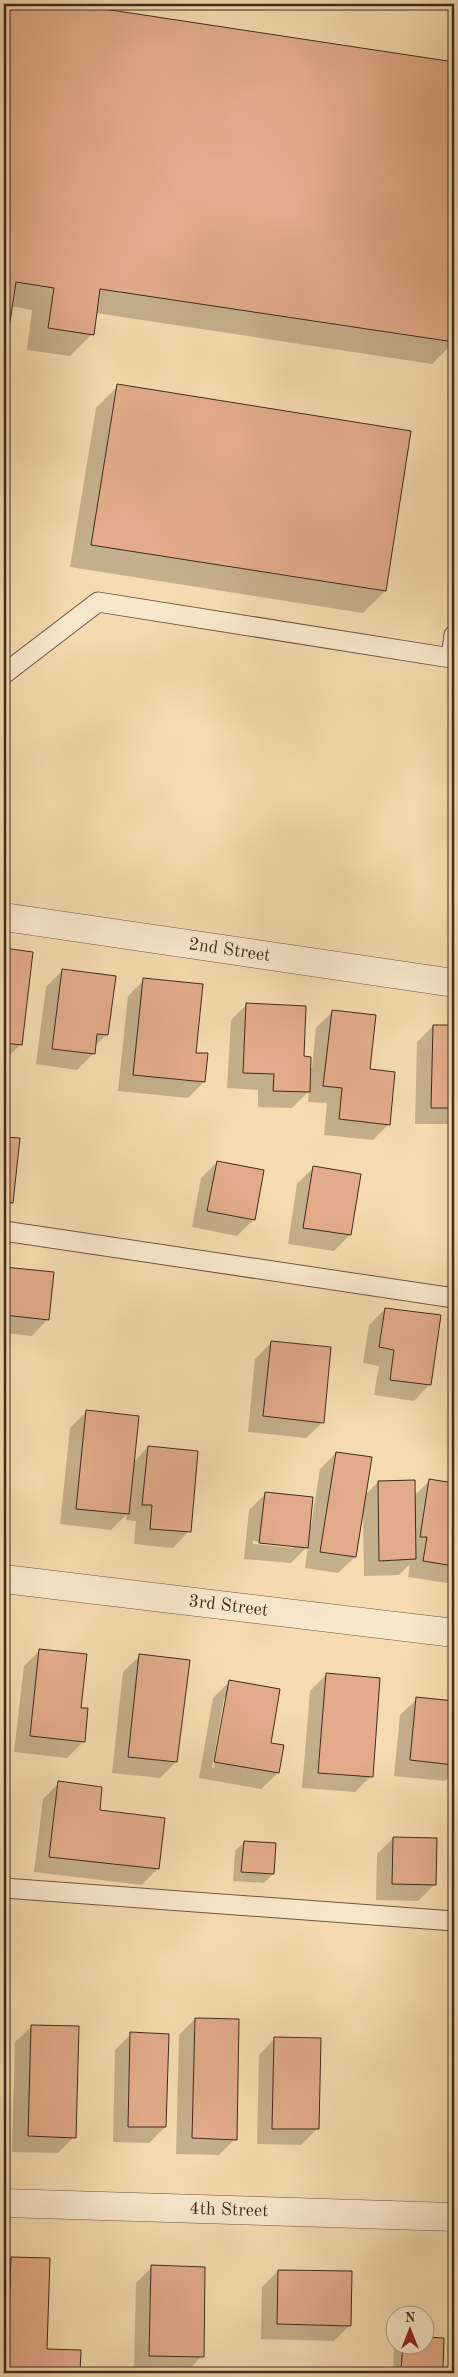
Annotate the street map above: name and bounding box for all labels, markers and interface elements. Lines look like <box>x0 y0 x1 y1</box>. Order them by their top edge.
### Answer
street label: 2nd Street <box>188 935 272 965</box>
street label: 3rd Street <box>188 1592 269 1620</box>
street label: 4th Street <box>189 2200 269 2220</box>
north arrow <box>386 2304 436 2354</box>
text: N <box>405 2311 416 2325</box>

